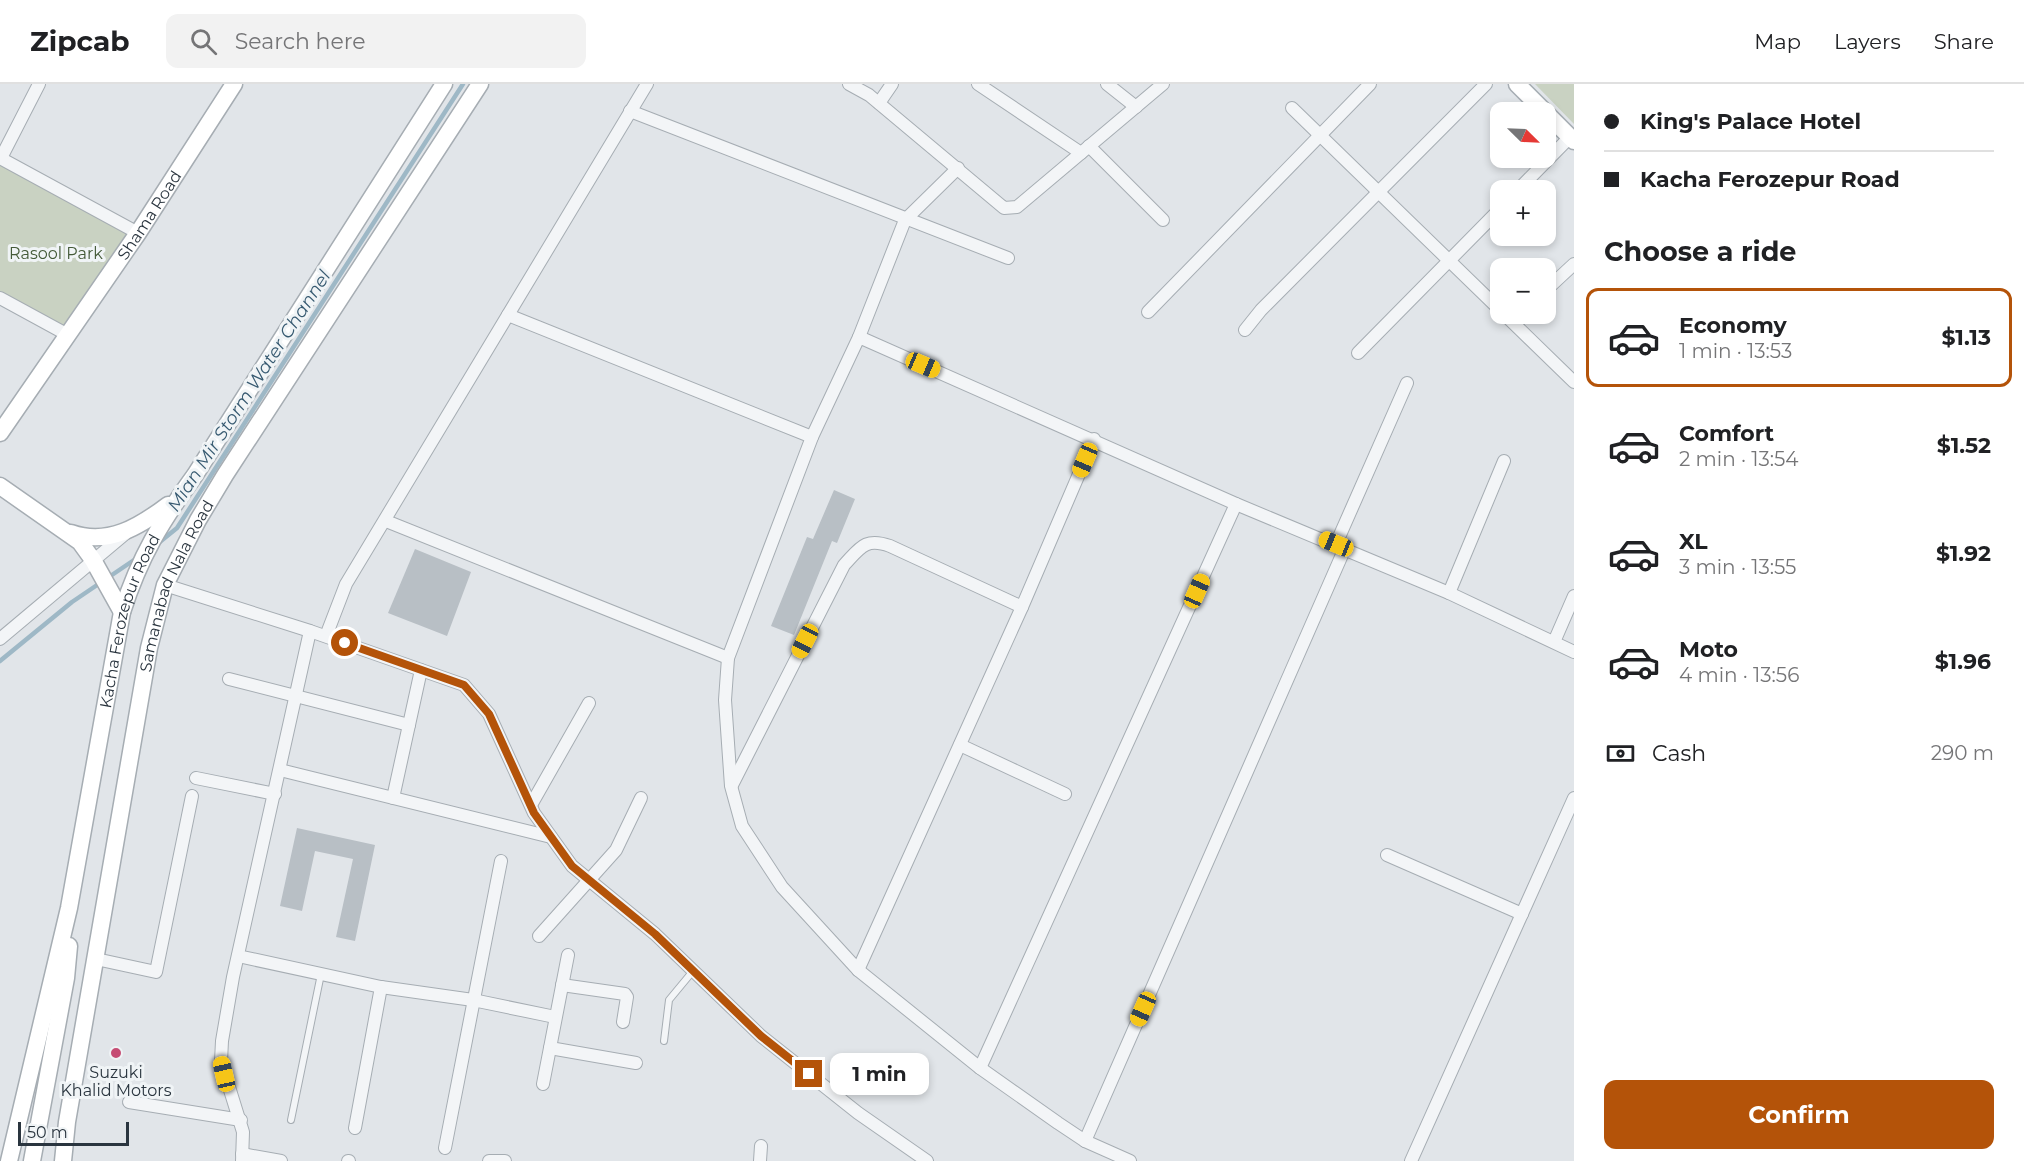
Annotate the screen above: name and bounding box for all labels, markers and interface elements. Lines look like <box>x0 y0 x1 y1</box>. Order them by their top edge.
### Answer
search box <box>166 14 586 68</box>
text: Zipcab <box>30 24 130 58</box>
icon: search <box>187 25 220 58</box>
text: Search here <box>235 28 366 55</box>
text: Map <box>1754 29 1801 54</box>
text: Layers <box>1834 29 1901 54</box>
text: Share <box>1934 29 1994 54</box>
north arrow <box>1490 102 1556 168</box>
map controls <box>1490 102 1556 324</box>
text: King's Palace Hotel <box>1640 108 1861 135</box>
text: Kacha Ferozepur Road <box>1640 166 1900 193</box>
street label: Shama Road <box>113 167 186 264</box>
button: + <box>1490 180 1556 246</box>
text: Choose a ride <box>1604 235 1796 268</box>
park label: Rasool Park <box>9 244 103 263</box>
button: − <box>1490 258 1556 324</box>
water label: Mian Mir Storm Water Channel <box>163 266 335 516</box>
icon: car <box>1607 311 1661 365</box>
text: Economy <box>1679 312 1787 339</box>
text: $1.13 <box>1942 324 1991 351</box>
text: 1 min · 13:53 <box>1679 339 1792 363</box>
car <box>903 350 943 380</box>
icon: car <box>1607 419 1661 473</box>
text: Comfort <box>1679 420 1774 447</box>
text: $1.52 <box>1937 432 1991 459</box>
car <box>1070 440 1100 480</box>
text: 2 min · 13:54 <box>1679 447 1799 471</box>
street label: Samanabad Nala Road <box>136 497 218 673</box>
icon: car <box>1607 527 1661 581</box>
text: XL <box>1679 528 1708 555</box>
car <box>1316 529 1356 559</box>
street label: Kacha Ferozepur Road <box>96 531 164 710</box>
text: $1.92 <box>1936 540 1991 567</box>
text: 3 min · 13:55 <box>1679 555 1796 579</box>
car <box>1181 571 1213 611</box>
car <box>789 621 821 661</box>
route start <box>331 629 358 656</box>
icon: car <box>1607 635 1661 689</box>
text: Moto <box>1679 636 1738 663</box>
text: $1.96 <box>1935 648 1991 675</box>
text: 4 min · 13:56 <box>1679 663 1799 687</box>
icon: cash <box>1604 737 1637 770</box>
text: Cash <box>1652 740 1706 767</box>
text: 290 m <box>1931 741 1994 765</box>
car <box>1127 989 1159 1029</box>
marker: Suzuki Khalid Motors <box>109 1046 123 1060</box>
callout: 1 min <box>830 1053 929 1095</box>
car <box>211 1054 237 1094</box>
route end <box>795 1060 822 1087</box>
text: 1 min <box>852 1062 907 1086</box>
place label: Suzuki Khalid Motors <box>60 1063 172 1100</box>
button: Confirm <box>1604 1080 1994 1149</box>
scale bar <box>18 1119 129 1146</box>
text: 50 m <box>27 1123 68 1142</box>

